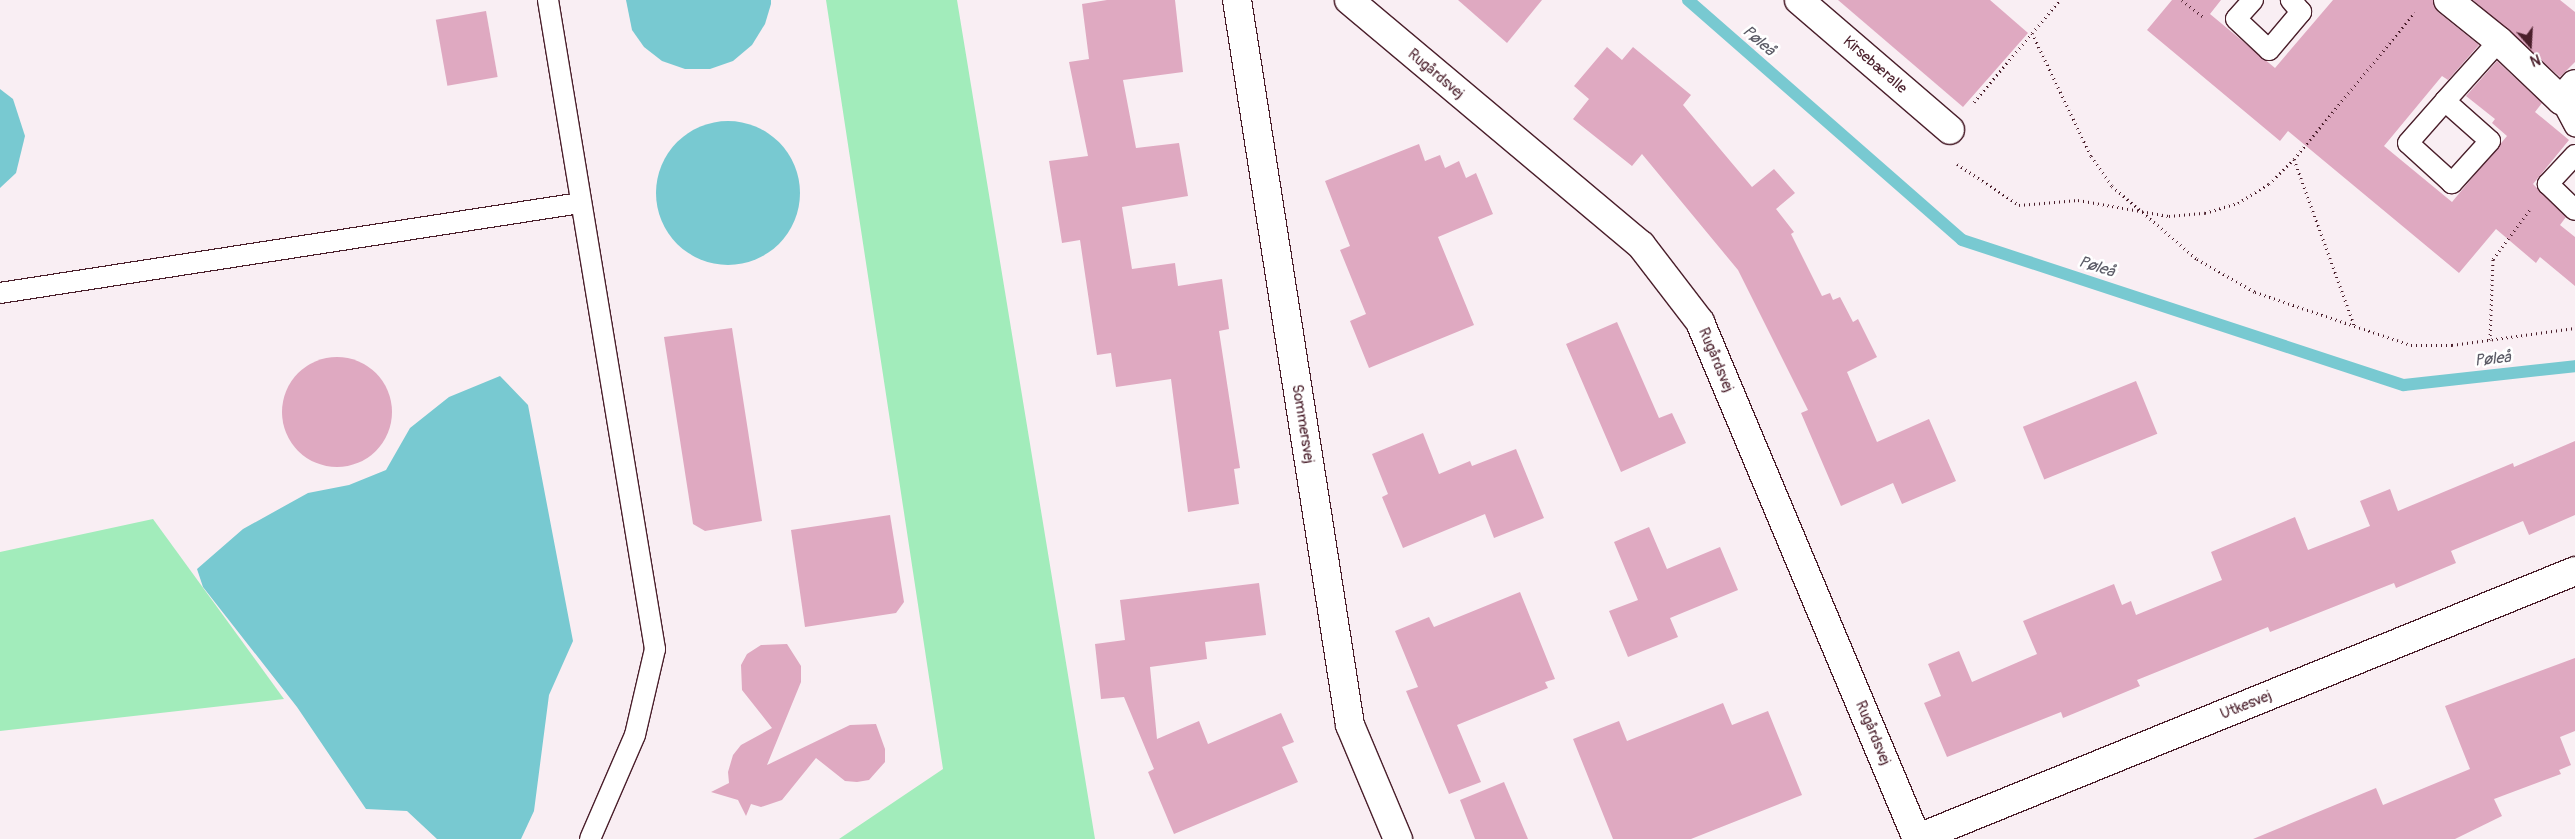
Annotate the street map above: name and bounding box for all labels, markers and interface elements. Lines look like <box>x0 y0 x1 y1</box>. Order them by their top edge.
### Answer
north arrow <box>2505 20 2555 70</box>
water label: Pøleå <box>1739 21 1779 61</box>
street label: Kirsebæralle <box>1839 32 1911 98</box>
street label: Rugårdsvej <box>1404 45 1468 103</box>
text: N <box>2528 50 2542 69</box>
water label: Pøleå <box>2076 252 2118 282</box>
street label: Rugårdsvej <box>1694 325 1738 395</box>
water label: Pøleå <box>2473 347 2513 371</box>
street label: Sommersvej <box>1288 383 1318 465</box>
street label: Utkesvej <box>2218 687 2274 723</box>
street label: Rugårdsvej <box>1851 698 1895 768</box>

